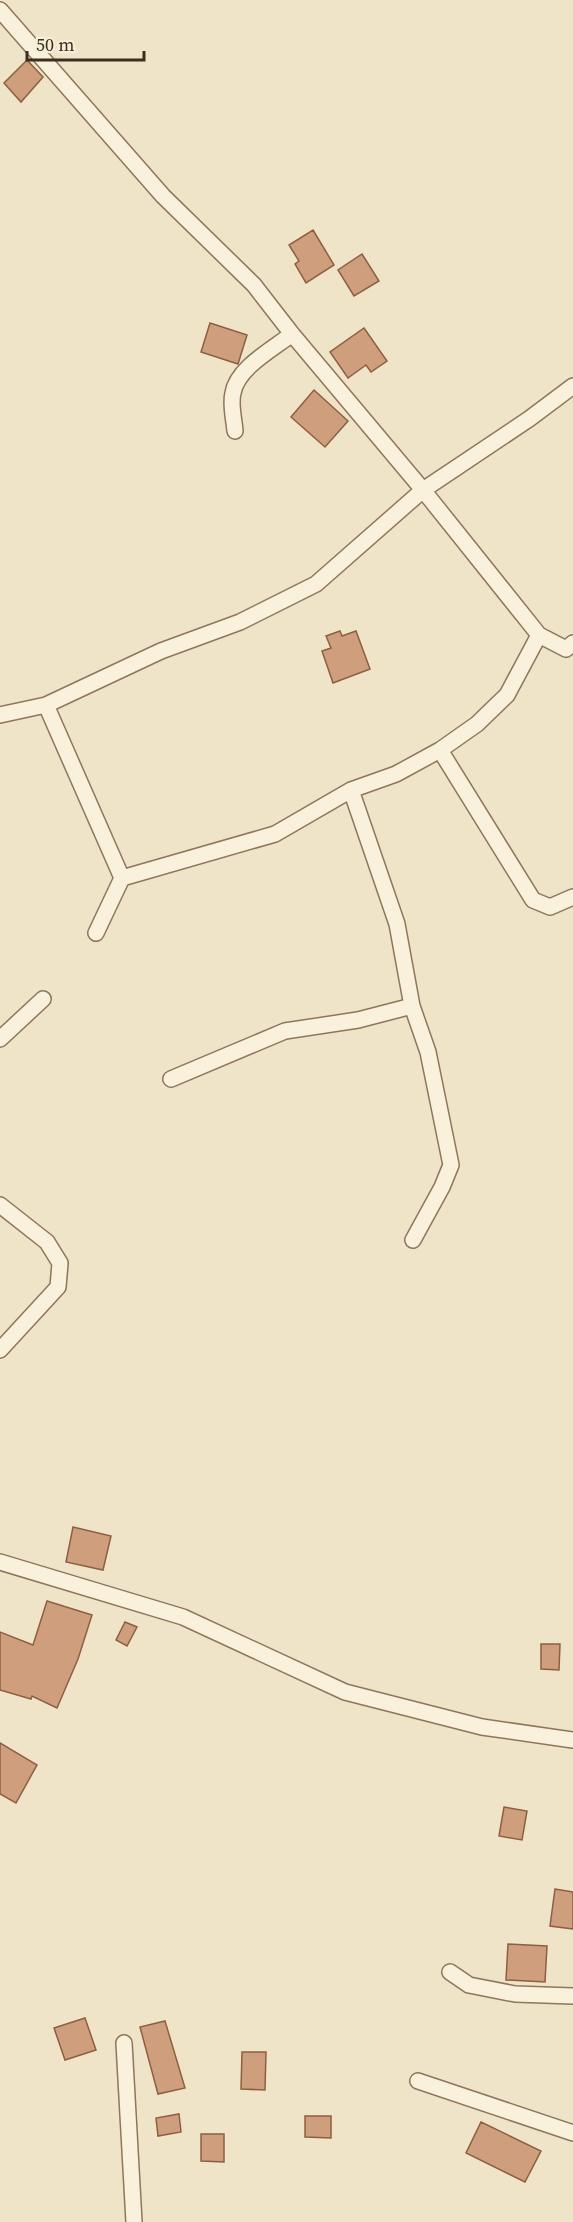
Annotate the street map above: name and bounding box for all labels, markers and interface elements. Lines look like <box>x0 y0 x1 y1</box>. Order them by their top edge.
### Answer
scale bar <box>27 24 144 62</box>
text: 50 m <box>36 32 74 57</box>

